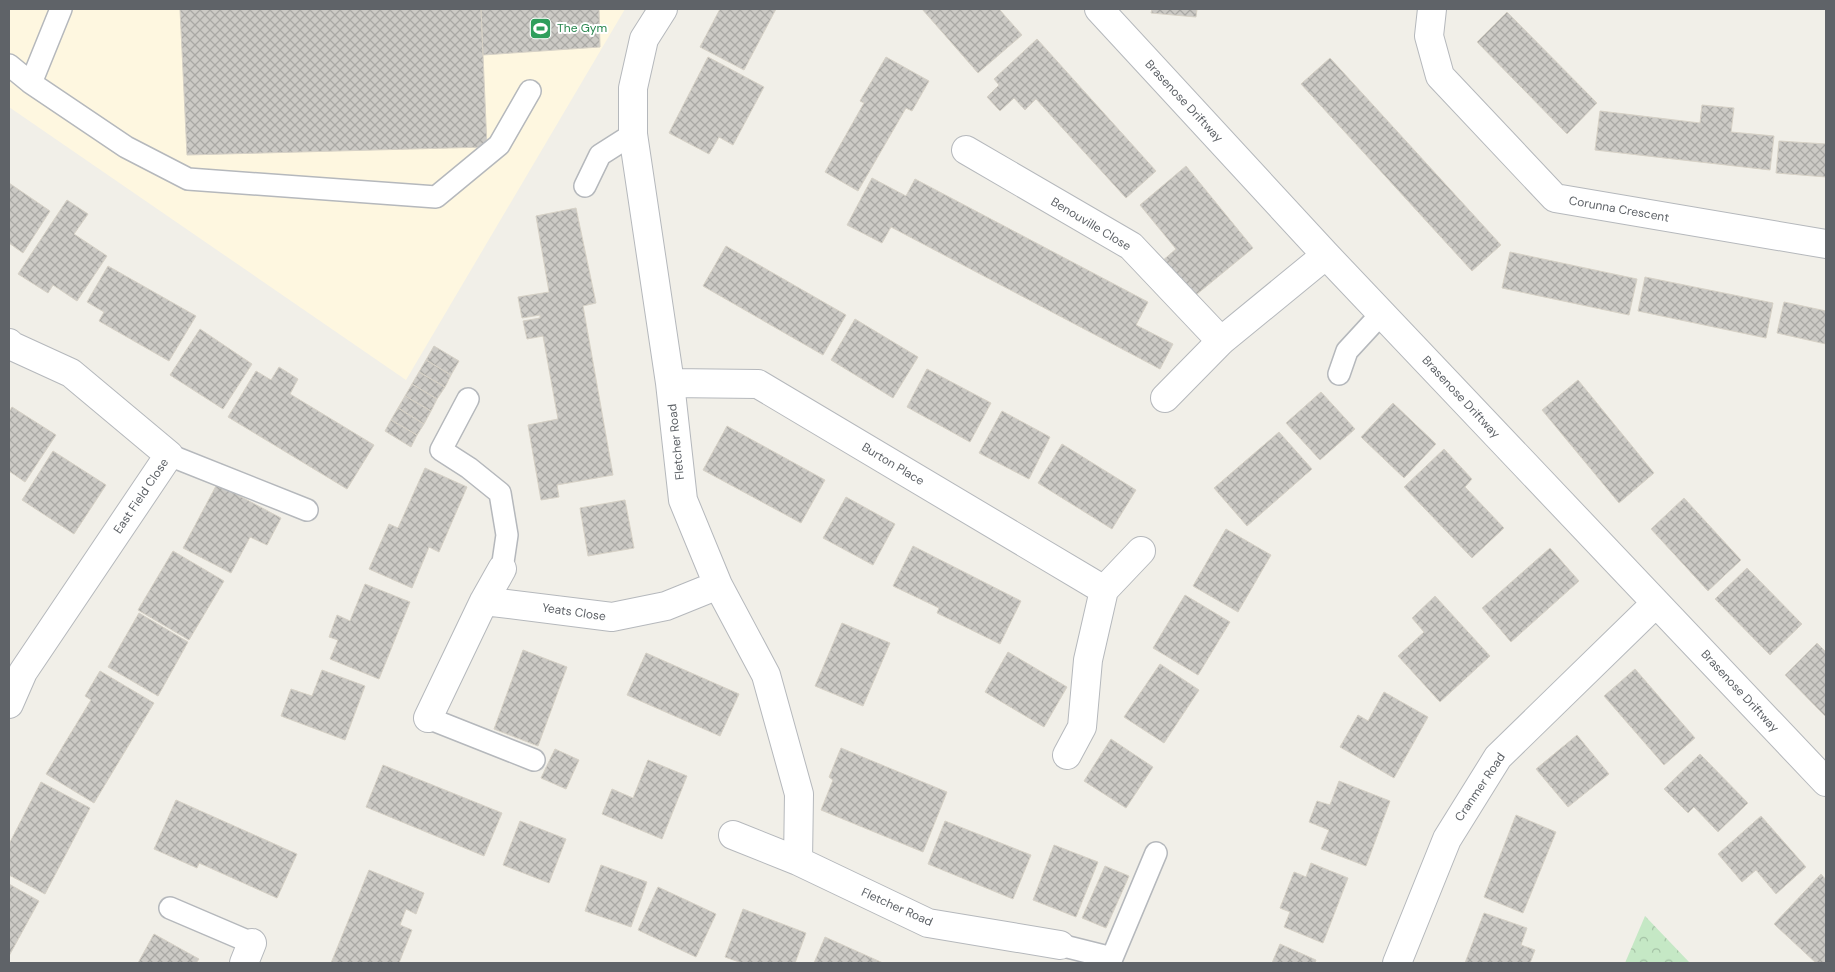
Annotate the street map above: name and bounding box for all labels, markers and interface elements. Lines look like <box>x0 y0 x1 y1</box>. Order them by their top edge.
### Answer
sports icon: The Gym <box>529 16 553 40</box>
place label: The Gym <box>557 20 607 36</box>
street label: Brasenose Driftway <box>1142 56 1227 146</box>
street label: Corunna Crescent <box>1568 192 1671 226</box>
street label: Benouville Close <box>1048 194 1134 254</box>
street label: Brasenose Driftway <box>1419 352 1504 442</box>
street label: Fletcher Road <box>664 403 688 481</box>
street label: Burton Place <box>859 439 927 489</box>
street label: East Field Close <box>110 455 172 537</box>
street label: Yeats Close <box>541 600 607 624</box>
street label: Brasenose Driftway <box>1698 646 1783 736</box>
street label: Cranmer Road <box>1451 750 1509 824</box>
street label: Fletcher Road <box>859 884 935 930</box>

